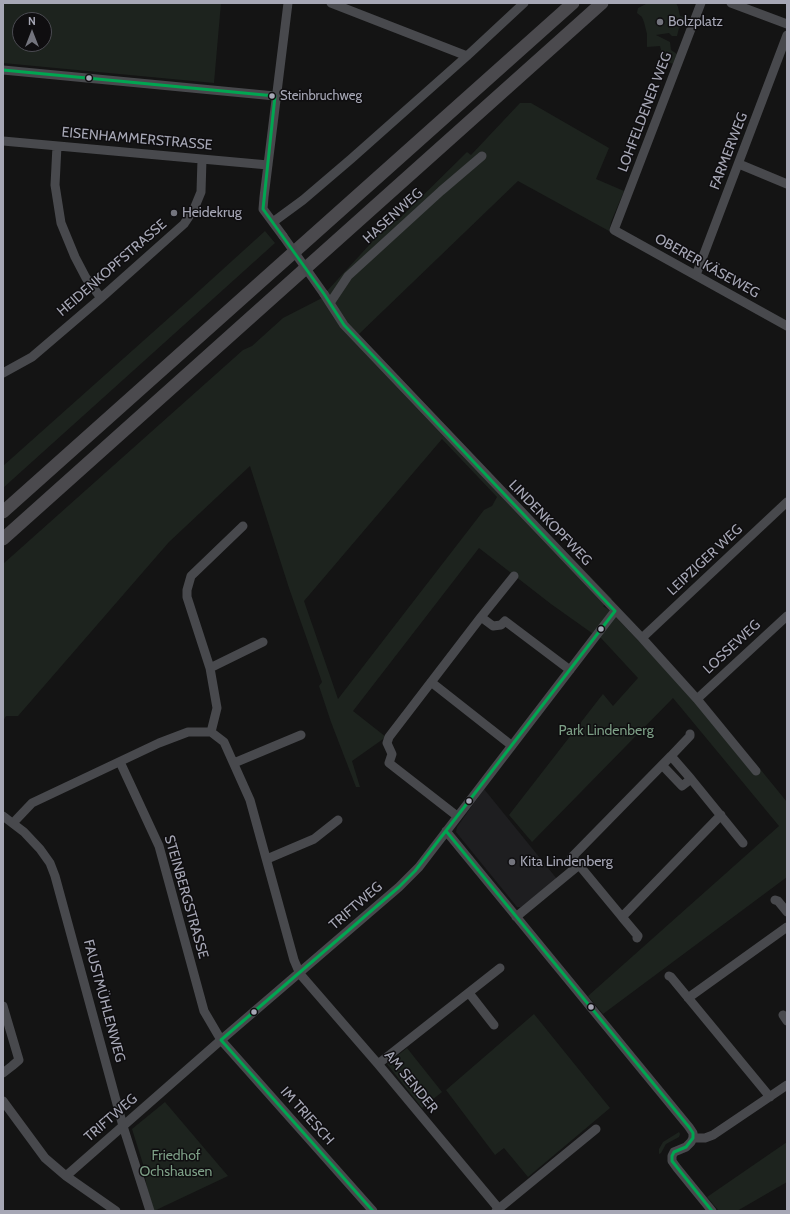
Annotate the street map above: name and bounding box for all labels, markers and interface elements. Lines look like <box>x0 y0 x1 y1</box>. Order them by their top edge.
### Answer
north arrow <box>12 12 52 52</box>
text: N <box>28 14 36 28</box>
place label: Bolzplatz <box>668 14 723 30</box>
marker: Bolzplatz <box>655 17 665 27</box>
street label: LOHFELDENER WEG <box>614 50 676 174</box>
unlabelled marker <box>84 73 94 83</box>
place label: Steinbruchweg <box>280 88 362 104</box>
marker: Steinbruchweg <box>267 91 277 101</box>
street label: FARMERWEG <box>707 110 751 192</box>
street label: EISENHAMMERSTRASSE <box>61 124 213 154</box>
street label: HASENWEG <box>360 185 426 247</box>
place label: Heidekrug <box>182 205 242 221</box>
marker: Heidekrug <box>169 208 179 218</box>
street label: HEIDENKOPFSTRASSE <box>54 216 170 320</box>
street label: OBERER KÄSEWEG <box>652 230 762 302</box>
street label: LINDENKOPFWEG <box>505 477 595 569</box>
street label: LEIPZIGER WEG <box>664 521 746 599</box>
street label: LOSSEWEG <box>700 616 764 678</box>
unlabelled marker <box>596 624 606 634</box>
park label: Park Lindenberg <box>558 723 654 739</box>
unlabelled marker <box>464 796 474 806</box>
street label: STEINBERGSTRASSE <box>160 833 212 961</box>
place label: Kita Lindenberg <box>520 854 613 870</box>
marker: Kita Lindenberg <box>507 857 517 867</box>
street label: TRIFTWEG <box>326 878 386 934</box>
street label: FAUSTMÜHLENWEG <box>80 938 128 1064</box>
unlabelled marker <box>586 1002 596 1012</box>
unlabelled marker <box>249 1007 259 1017</box>
street label: AM SENDER <box>381 1047 441 1117</box>
street label: IM TRIESCH <box>277 1084 337 1148</box>
street label: TRIFTWEG <box>81 1090 141 1146</box>
park label: Friedhof Ochshausen <box>140 1148 212 1180</box>

